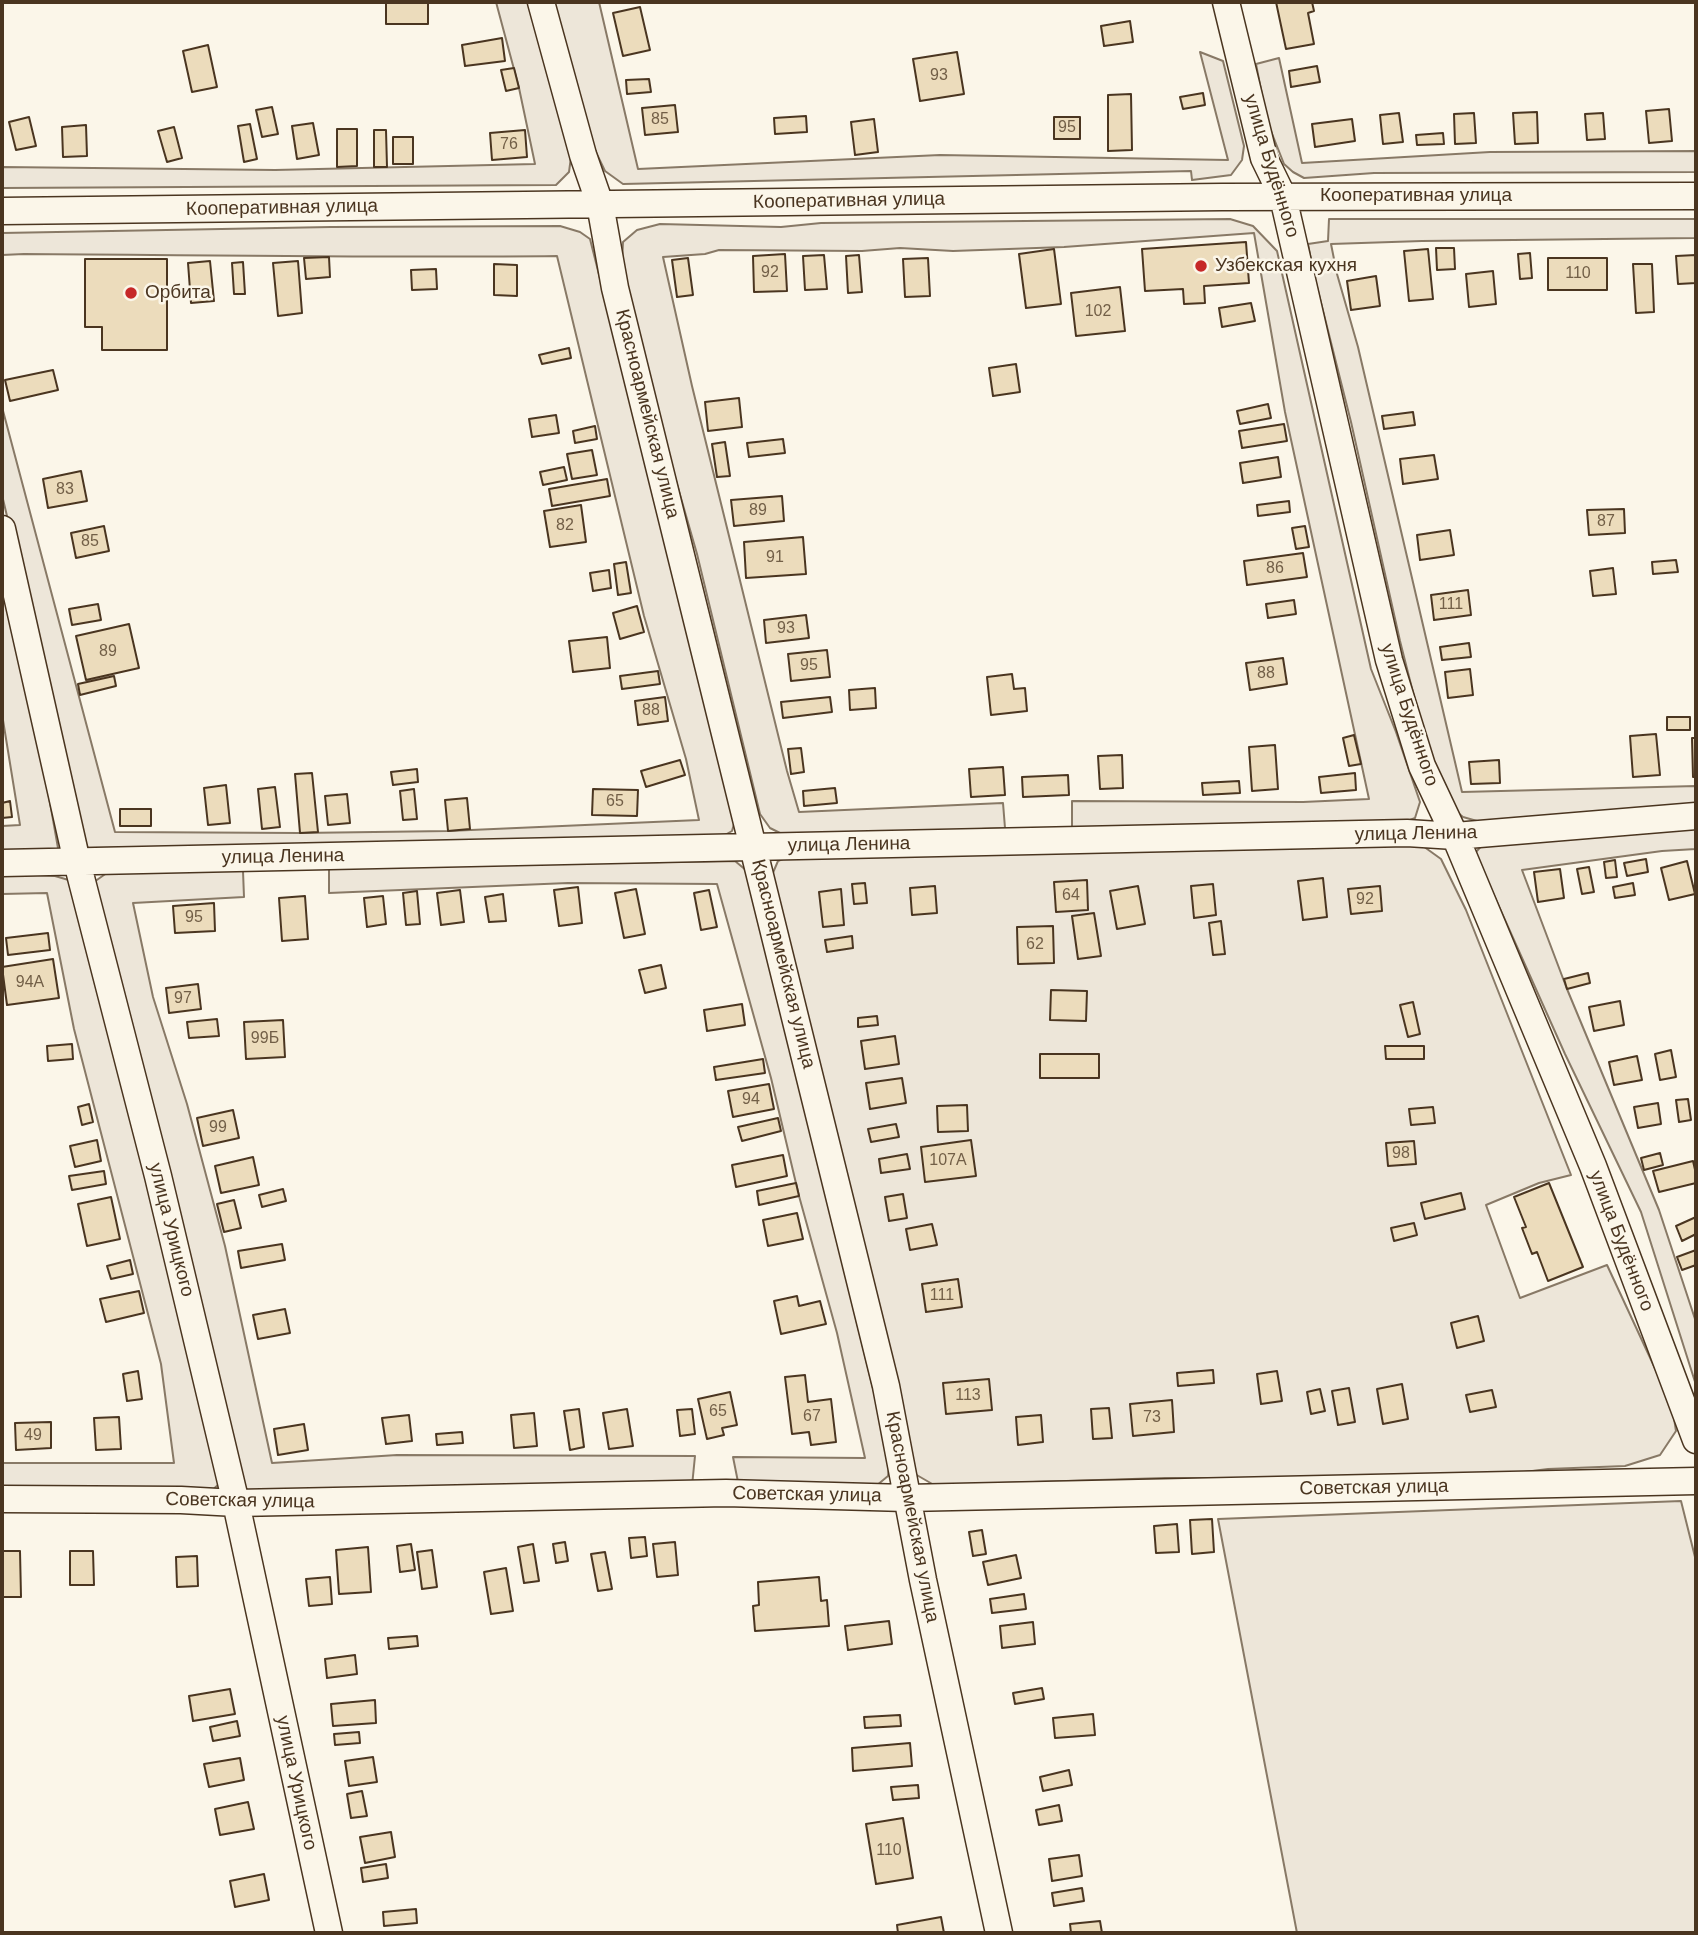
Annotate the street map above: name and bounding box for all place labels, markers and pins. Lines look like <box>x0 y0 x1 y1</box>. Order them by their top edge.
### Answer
place label: Узбекская кухня <box>1215 255 1357 277</box>
marker: Узбекская кухня <box>1193 258 1209 274</box>
place label: Орбита <box>145 282 211 304</box>
marker: Орбита <box>123 285 139 301</box>

